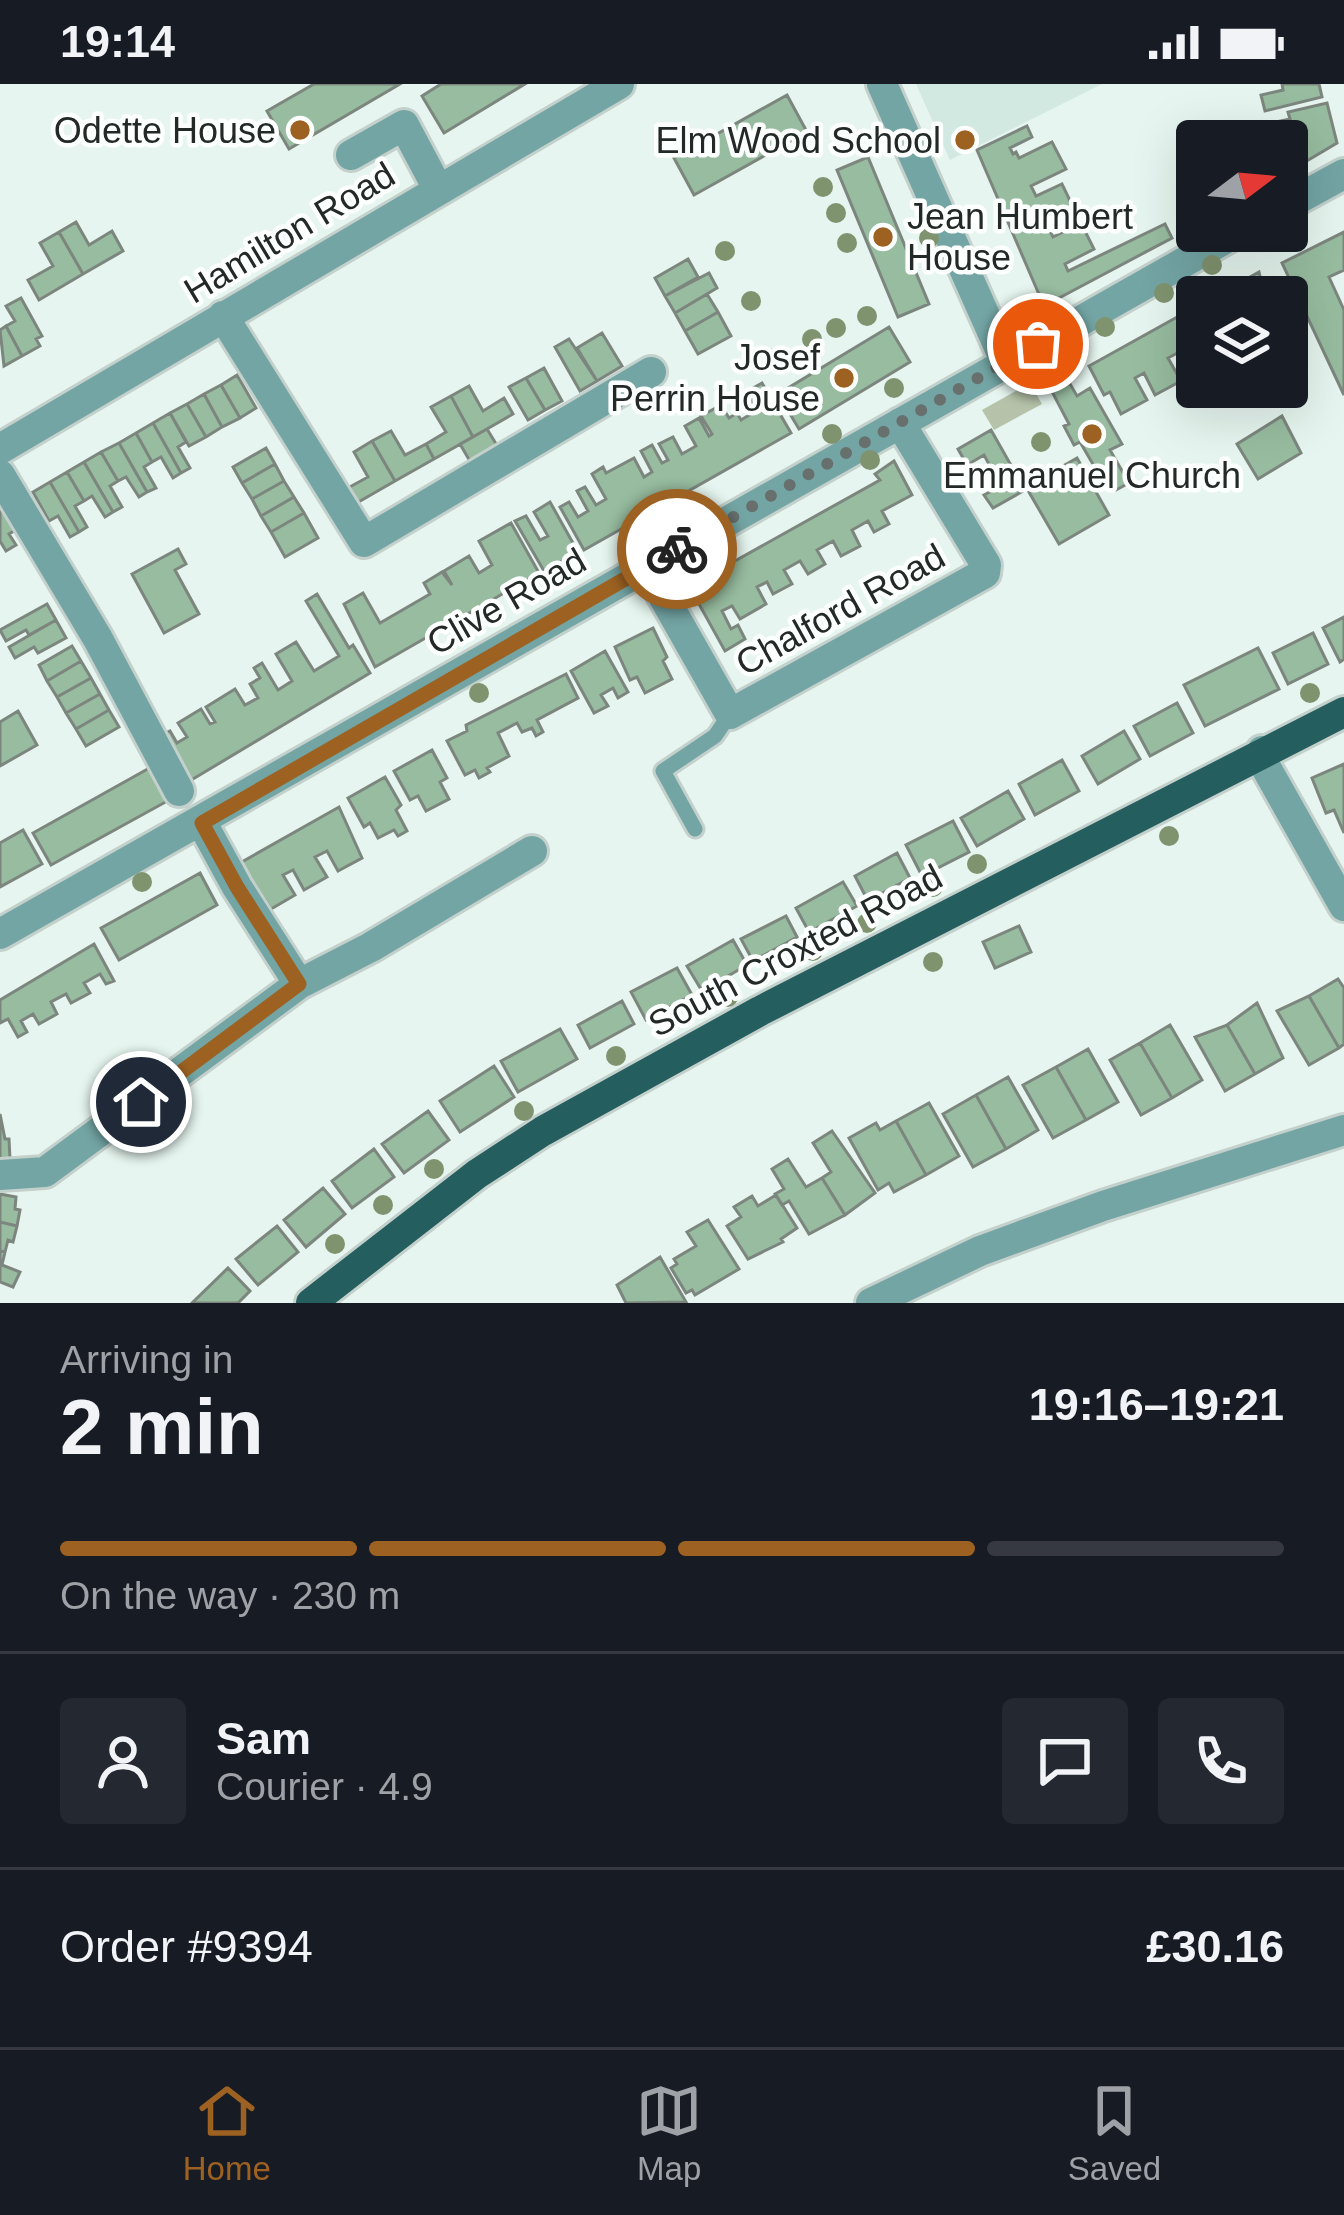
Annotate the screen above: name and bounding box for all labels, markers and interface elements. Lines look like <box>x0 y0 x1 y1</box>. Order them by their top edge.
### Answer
text: 19:14 <box>60 16 175 67</box>
place label: Odette House <box>54 110 276 151</box>
marker: Odette House <box>287 117 313 143</box>
place label: Elm Wood School <box>656 120 941 161</box>
north arrow <box>1176 120 1308 252</box>
map controls <box>1176 120 1308 408</box>
marker: Elm Wood School <box>952 127 978 153</box>
street label: Hamilton Road <box>177 154 402 311</box>
place label: Jean Humbert House <box>907 196 1133 278</box>
marker: Jean Humbert House <box>870 224 896 250</box>
button: layers <box>1176 276 1308 408</box>
pin <box>987 293 1089 395</box>
icon: bag <box>1005 311 1071 377</box>
place label: Josef Perrin House <box>610 337 821 419</box>
marker: Josef Perrin House <box>831 365 857 391</box>
marker: Emmanuel Church <box>1079 421 1105 447</box>
place label: Emmanuel Church <box>943 455 1241 496</box>
courier <box>617 489 737 609</box>
icon: bike <box>644 516 710 582</box>
street label: Chalford Road <box>729 535 952 684</box>
street label: Clive Road <box>420 540 593 663</box>
street label: South Croxted Road <box>642 856 949 1045</box>
pin <box>90 1051 192 1153</box>
icon: home <box>108 1069 174 1135</box>
text: Arriving in <box>60 1338 233 1381</box>
text: 19:16–19:21 <box>1029 1379 1284 1430</box>
text: 2 min <box>60 1383 264 1471</box>
text: On the way · 230 m <box>60 1574 400 1617</box>
button: person <box>60 1698 186 1824</box>
button: chat <box>1002 1698 1128 1824</box>
button: phone <box>1158 1698 1284 1824</box>
text: Sam <box>216 1713 311 1764</box>
text: Courier · 4.9 <box>216 1765 433 1808</box>
text: Order #9394 <box>60 1921 313 1972</box>
text: £30.16 <box>1146 1921 1284 1972</box>
tab: Home <box>183 2078 271 2188</box>
tab: Map <box>636 2078 702 2188</box>
tab: Saved <box>1068 2078 1161 2188</box>

